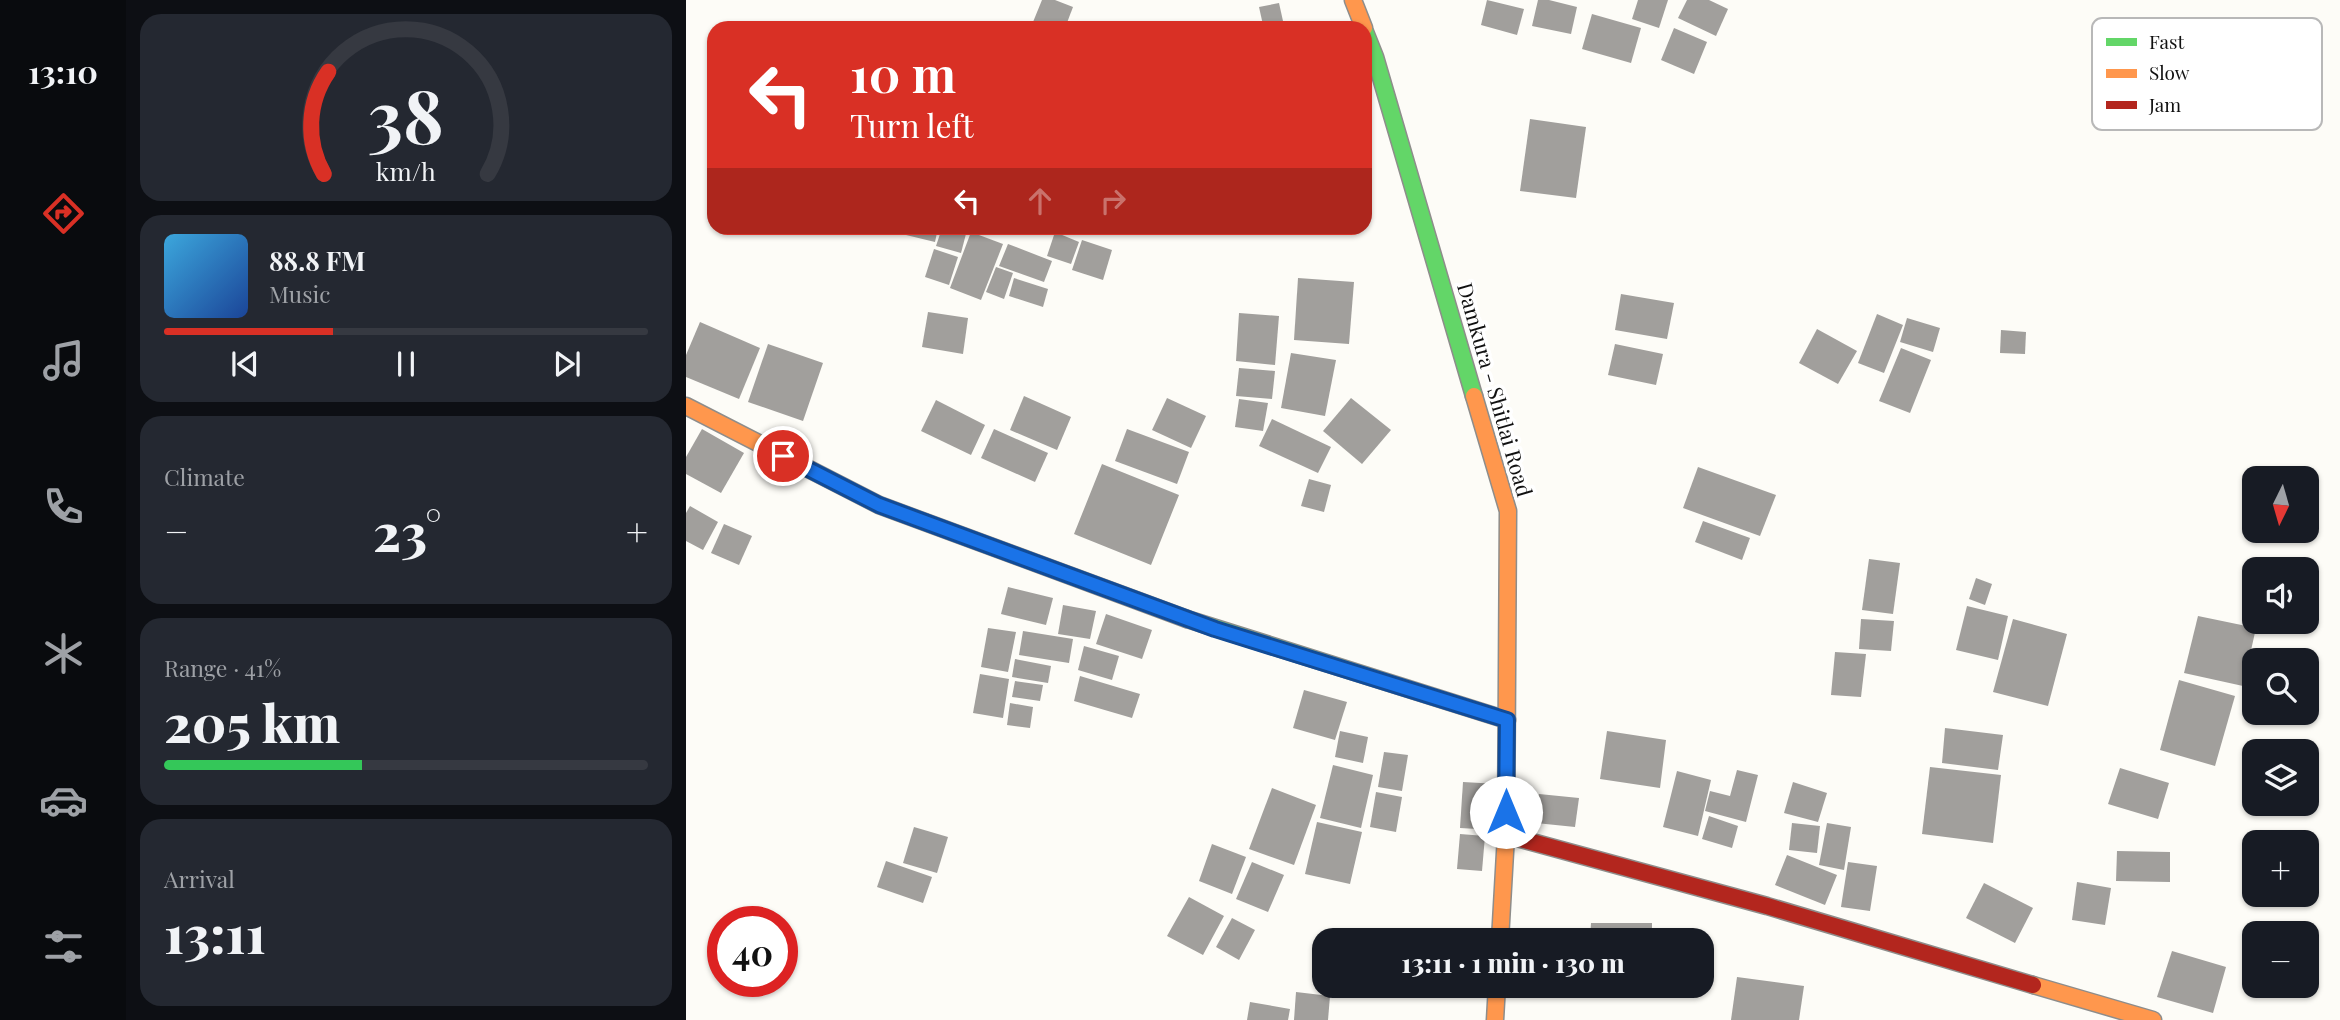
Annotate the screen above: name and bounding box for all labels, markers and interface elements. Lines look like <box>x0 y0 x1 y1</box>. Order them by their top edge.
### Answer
legend <box>2092 18 2322 130</box>
text: Fast <box>2149 28 2185 54</box>
text: 10 m <box>850 40 956 105</box>
text: 13:10 <box>28 49 98 92</box>
icon: left <box>735 49 826 140</box>
text: Slow <box>2149 59 2190 85</box>
text: 38 <box>368 65 444 162</box>
text: Jam <box>2148 91 2181 117</box>
text: Turn left <box>850 103 974 146</box>
text: km/h <box>376 153 436 186</box>
icon: left <box>948 182 986 220</box>
icon: ahead <box>1021 182 1059 220</box>
icon: right <box>1094 182 1132 220</box>
icon: directions <box>39 189 88 238</box>
text: 88.8 FM <box>269 243 365 278</box>
text: Music <box>269 278 330 309</box>
street label: Damkura - Shitlai Road <box>1452 279 1540 500</box>
icon: music <box>39 336 88 385</box>
icon: previous <box>226 345 264 383</box>
icon: pause <box>387 345 425 383</box>
icon: next <box>548 345 586 383</box>
pin <box>753 426 813 486</box>
icon: arrive <box>764 437 802 475</box>
text: Climate <box>164 461 245 492</box>
north arrow <box>2242 466 2319 542</box>
map controls <box>2242 466 2319 998</box>
icon: phone <box>39 482 88 531</box>
text: 23° <box>373 496 441 565</box>
text: − <box>164 505 189 556</box>
text: + <box>626 505 648 556</box>
button: sound <box>2242 557 2319 634</box>
icon: climate <box>39 629 88 678</box>
button: search <box>2242 648 2319 725</box>
text: Range · 41% <box>164 652 281 683</box>
text: 205 km <box>164 687 340 756</box>
button: layers <box>2242 739 2319 816</box>
position arrow <box>1469 775 1543 849</box>
icon: car <box>39 776 88 825</box>
button: + <box>2242 830 2319 907</box>
text: Arrival <box>164 863 235 894</box>
text: 13:11 <box>164 898 266 967</box>
speed limit sign: 40 <box>707 906 798 997</box>
button: − <box>2242 921 2319 998</box>
icon: filters <box>39 922 88 971</box>
text: 13:11 · 1 min · 130 m <box>1401 945 1625 980</box>

